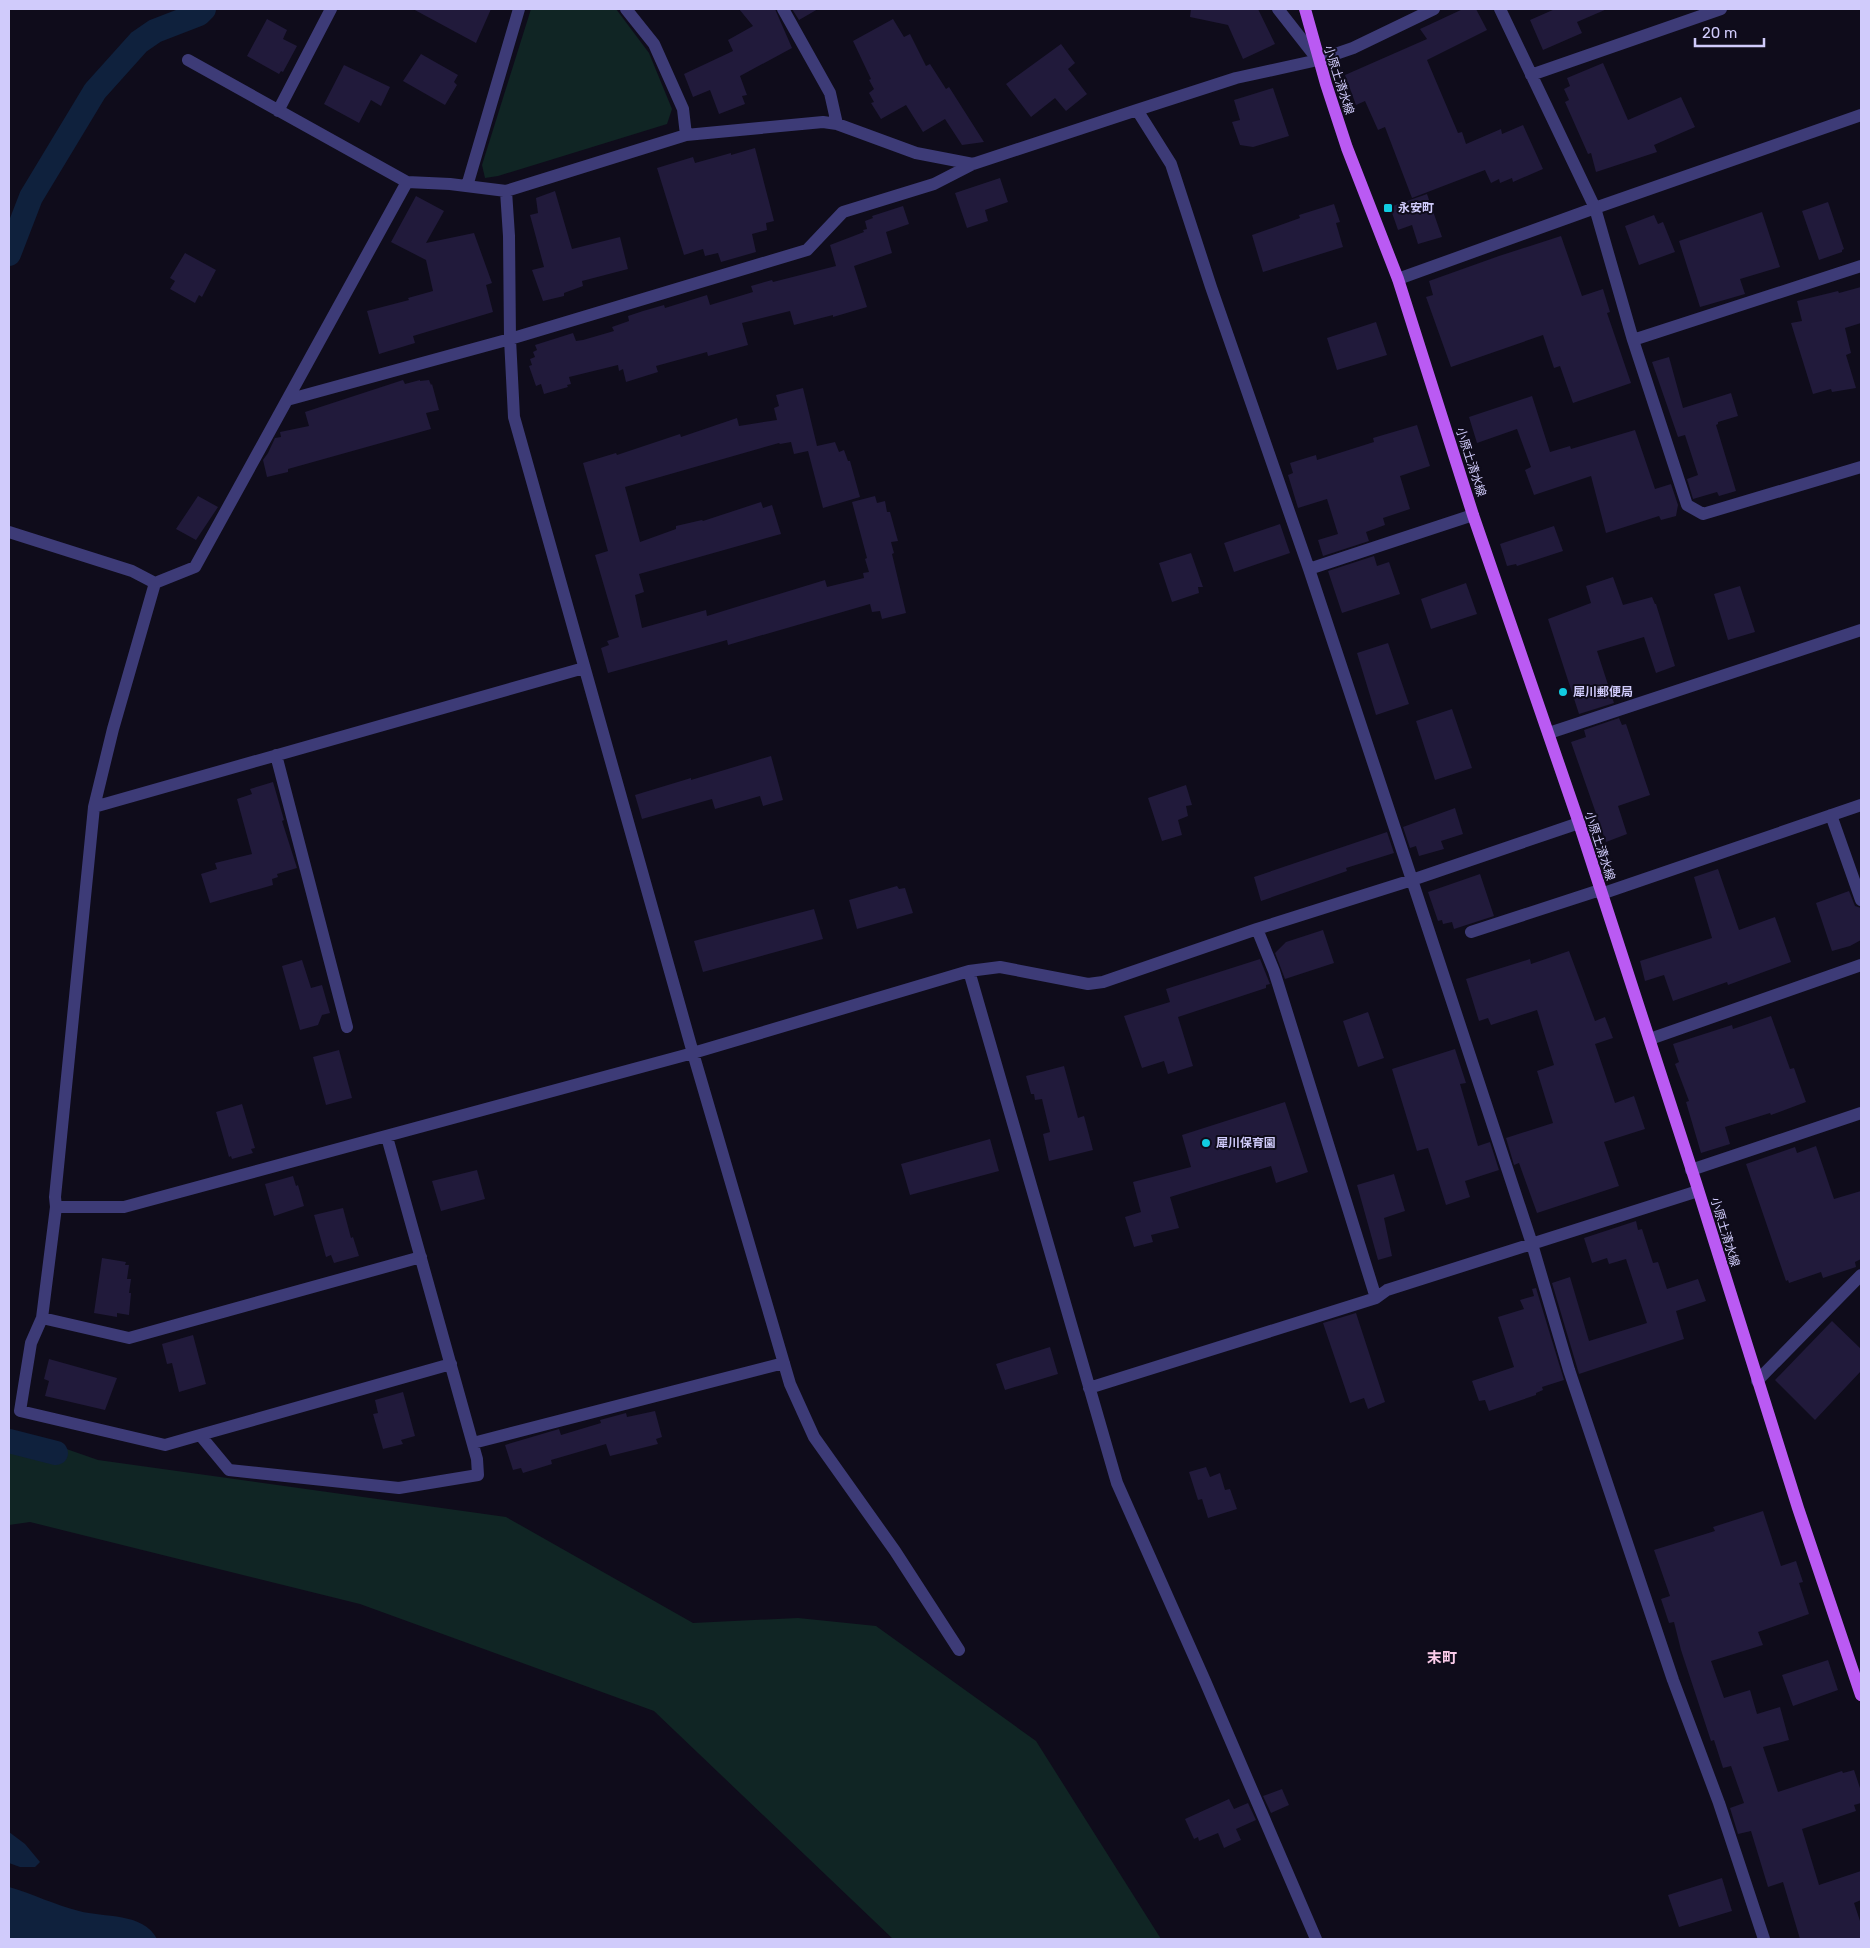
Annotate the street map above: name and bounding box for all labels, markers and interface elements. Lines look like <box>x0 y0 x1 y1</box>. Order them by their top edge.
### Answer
scale bar <box>1695 15 1764 47</box>
text: 20 m <box>1702 24 1737 42</box>
street label: 小原土清水線 <box>1321 44 1357 116</box>
place label: 永安町 <box>1398 201 1434 215</box>
marker: 永安町 <box>1382 202 1394 214</box>
street label: 小原土清水線 <box>1453 426 1489 498</box>
place label: 犀川郵便局 <box>1573 685 1633 699</box>
marker: 犀川郵便局 <box>1557 686 1569 698</box>
street label: 小原土清水線 <box>1582 810 1618 882</box>
place label: 犀川保育園 <box>1216 1136 1276 1150</box>
marker: 犀川保育園 <box>1200 1137 1212 1149</box>
street label: 小原土清水線 <box>1708 1196 1742 1268</box>
district label: 末町 <box>1427 1649 1457 1667</box>

